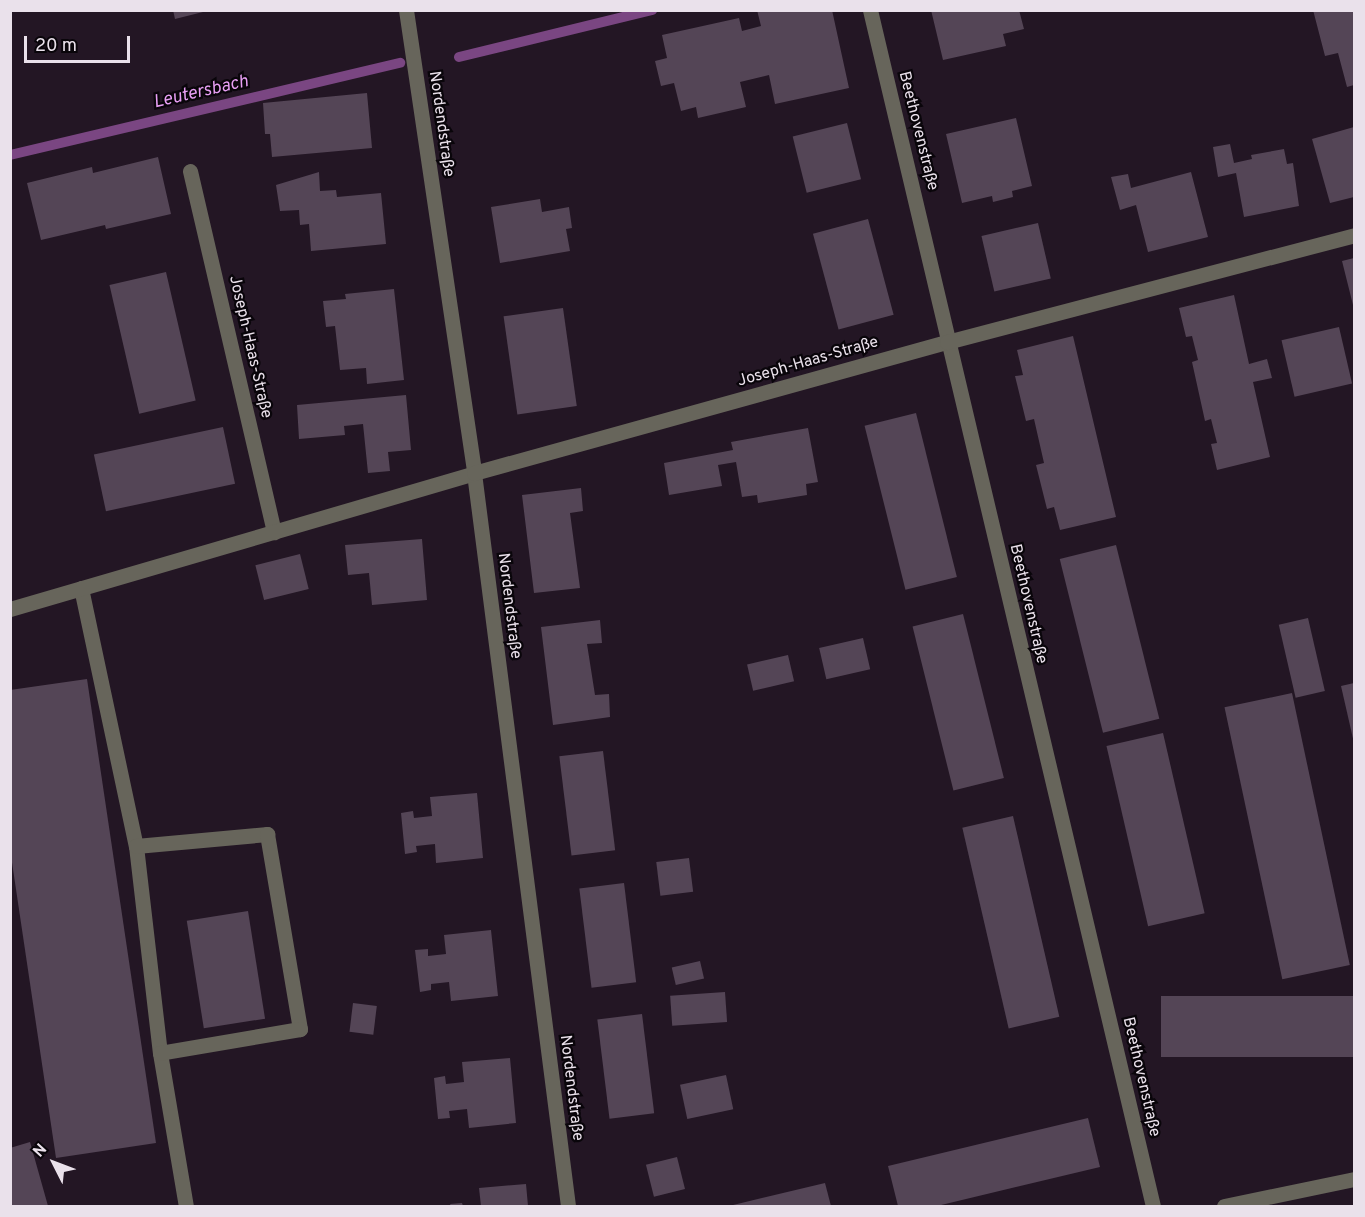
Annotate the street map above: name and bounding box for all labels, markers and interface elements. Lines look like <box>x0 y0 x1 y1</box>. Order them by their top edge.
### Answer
scale bar <box>27 24 134 62</box>
text: 20 m <box>35 35 77 58</box>
street label: Beethovenstraße <box>894 69 942 193</box>
street label: Nordendstraße <box>424 70 458 178</box>
water label: Leutersbach <box>151 72 251 114</box>
street label: Joseph-Haas-Straße <box>224 274 276 420</box>
street label: Joseph-Haas-Straße <box>735 333 881 391</box>
street label: Beethovenstraße <box>1005 542 1051 666</box>
street label: Nordendstraße <box>493 552 525 660</box>
street label: Beethovenstraße <box>1118 1015 1164 1139</box>
street label: Nordendstraße <box>555 1034 587 1142</box>
north arrow <box>24 1133 84 1193</box>
text: N <box>29 1140 52 1162</box>

